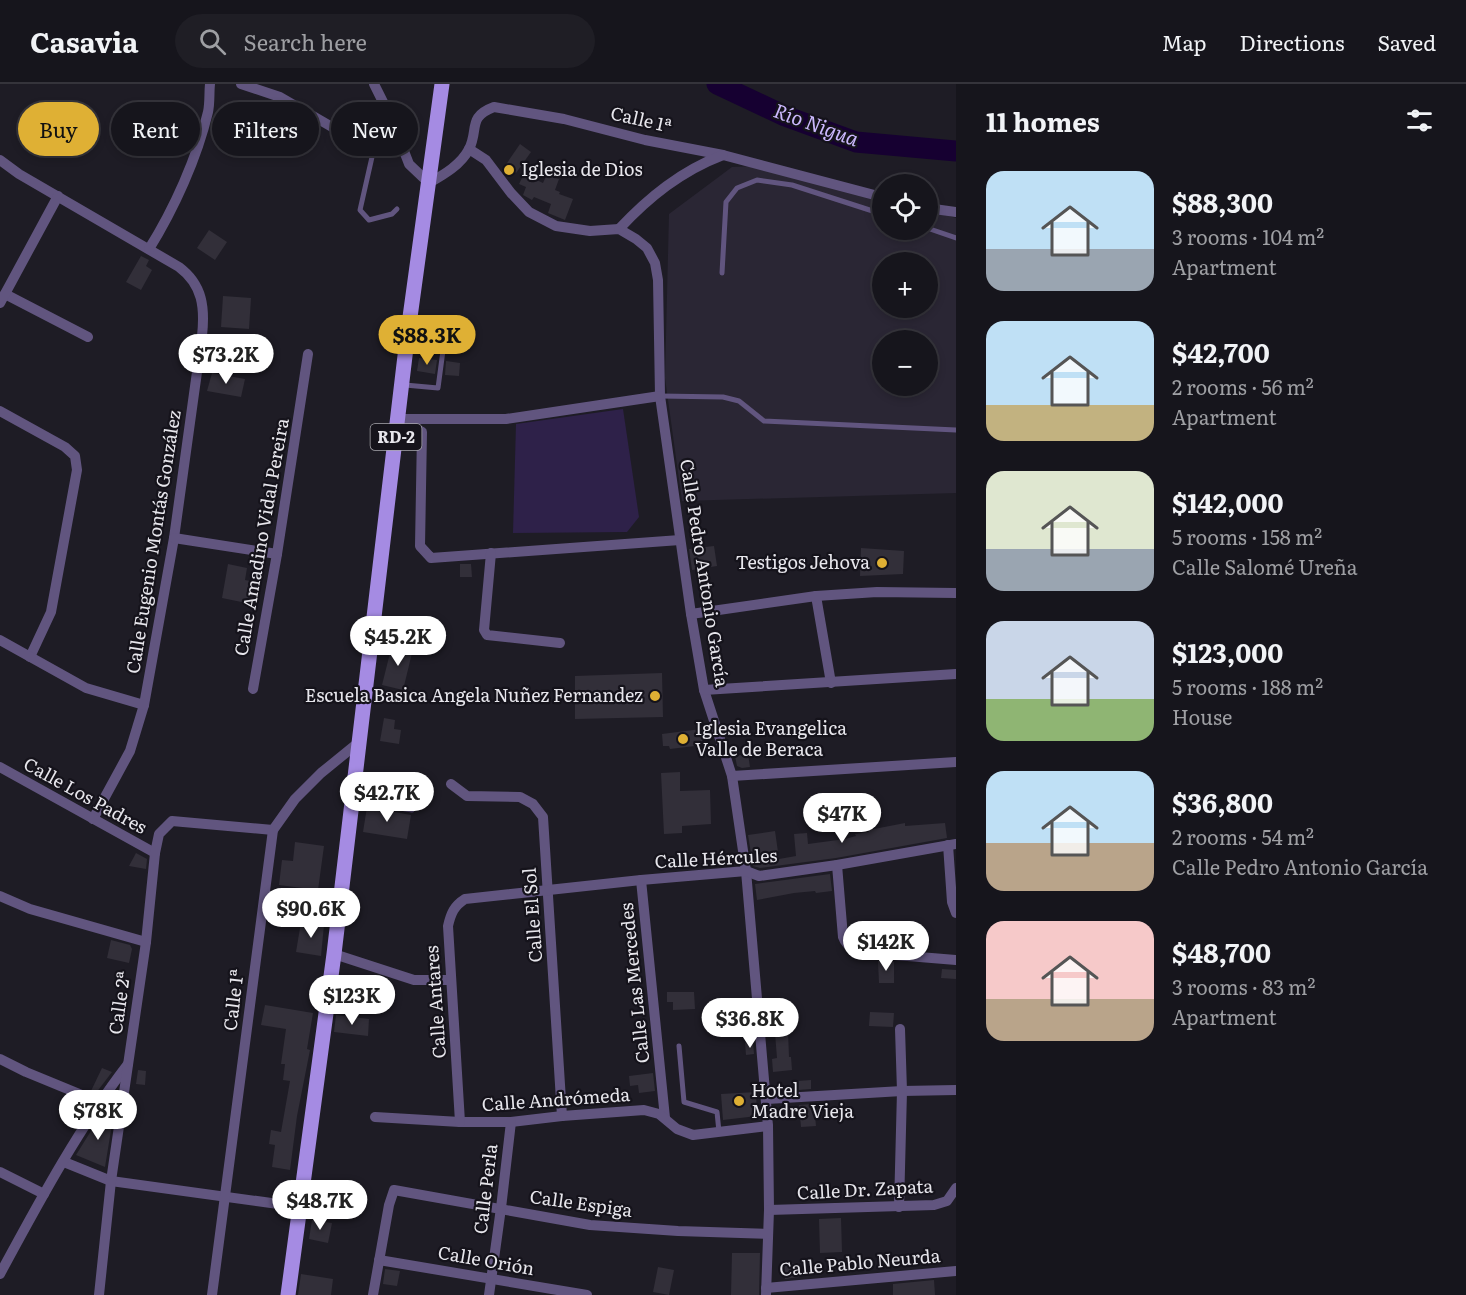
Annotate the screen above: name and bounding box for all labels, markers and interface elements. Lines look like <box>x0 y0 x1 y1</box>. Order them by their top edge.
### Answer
search box <box>175 14 595 68</box>
text: Casavia <box>30 20 139 62</box>
icon: search <box>196 25 229 58</box>
text: Search here <box>244 25 367 58</box>
text: Map <box>1162 26 1207 57</box>
text: Directions <box>1240 26 1345 57</box>
text: Saved <box>1378 26 1436 57</box>
water label: Río Nigua <box>770 94 864 153</box>
street label: Calle 1ª <box>608 98 675 139</box>
text: 11 homes <box>986 101 1100 140</box>
chip: Buy <box>18 102 99 156</box>
chip: Rent <box>111 102 200 156</box>
chip: Filters <box>212 102 319 156</box>
chip: New <box>331 102 418 156</box>
icon: filters <box>1403 104 1436 137</box>
place label: Iglesia de Dios <box>521 155 643 182</box>
marker: Iglesia de Dios <box>502 163 516 177</box>
map controls <box>872 174 938 396</box>
button: locate <box>872 174 938 240</box>
text: $88,300 <box>1172 182 1273 221</box>
icon: home <box>1034 195 1106 267</box>
text: 3 rooms · 104 m² <box>1172 221 1324 251</box>
text: Apartment <box>1172 251 1277 281</box>
button: + <box>872 252 938 318</box>
pin: $88.3K <box>378 315 476 366</box>
text: $88.3K <box>393 319 461 349</box>
button: − <box>872 330 938 396</box>
text: $42,700 <box>1172 332 1270 371</box>
pin: $73.2K <box>177 334 275 385</box>
text: $73.2K <box>193 338 259 368</box>
icon: home <box>1034 345 1106 417</box>
text: 2 rooms · 56 m² <box>1172 371 1314 401</box>
text: Apartment <box>1172 401 1277 431</box>
street label: Calle Eugenio Montás González <box>118 408 187 675</box>
street label: Calle Amadino Vidal Pereira <box>226 415 295 658</box>
road number: RD-2 <box>370 424 422 450</box>
street label: Calle Pedro Antonio García <box>674 457 737 689</box>
text: $142,000 <box>1172 482 1283 521</box>
icon: home <box>1034 495 1106 567</box>
text: 5 rooms · 158 m² <box>1172 521 1322 551</box>
place label: Testigos Jehova <box>735 548 870 575</box>
text: Calle Salomé Ureña <box>1172 551 1358 581</box>
marker: Testigos Jehova <box>875 556 889 570</box>
pin: $45.2K <box>349 616 447 667</box>
text: $45.2K <box>364 620 432 650</box>
text: $123,000 <box>1172 632 1283 671</box>
icon: home <box>1034 645 1106 717</box>
text: 5 rooms · 188 m² <box>1172 671 1323 701</box>
place label: Escuela Basica Angela Nuñez Fernandez <box>305 681 643 708</box>
marker: Escuela Basica Angela Nuñez Fernandez <box>648 689 662 703</box>
text: House <box>1172 701 1232 731</box>
place label: Iglesia Evangelica Valle de Beraca <box>695 714 847 762</box>
marker: Iglesia Evangelica Valle de Beraca <box>676 732 690 746</box>
street label: Calle Los Padres <box>19 750 152 840</box>
pin: $42.7K <box>338 772 436 823</box>
text: $42.7K <box>354 776 420 806</box>
text: $36,800 <box>1172 782 1273 821</box>
pin: $47K <box>806 793 878 844</box>
icon: home <box>1034 795 1106 867</box>
text: $47K <box>817 797 867 827</box>
text: 2 rooms · 54 m² <box>1172 821 1314 851</box>
street label: Calle Hércules <box>654 841 778 874</box>
text: Calle Pedro Antonio García <box>1172 851 1428 881</box>
street label: Calle El Sol <box>515 867 548 963</box>
pin: $90.6K <box>262 888 360 939</box>
text: $90.6K <box>276 892 346 922</box>
street label: Calle Las Mercedes <box>612 902 655 1065</box>
pin: $142K <box>844 921 928 972</box>
text: $142K <box>857 925 915 955</box>
text: $48,700 <box>1172 932 1271 971</box>
street label: Calle Antares <box>417 945 452 1060</box>
icon: home <box>1034 945 1106 1017</box>
street label: Calle 1ª <box>215 967 250 1032</box>
street label: Calle 2ª <box>101 969 136 1036</box>
text: 3 rooms · 83 m² <box>1172 971 1315 1001</box>
pin: $123K <box>310 975 394 1026</box>
text: $123K <box>323 979 381 1009</box>
pin: $36.8K <box>701 998 799 1049</box>
text: Apartment <box>1172 1001 1277 1031</box>
text: $36.8K <box>716 1002 784 1032</box>
place label: Hotel Madre Vieja <box>751 1076 854 1124</box>
street label: Calle Andrómeda <box>481 1080 631 1117</box>
pin: $78K <box>62 1090 134 1141</box>
text: $78K <box>73 1094 123 1124</box>
marker: Hotel Madre Vieja <box>732 1094 746 1108</box>
street label: Calle Perla <box>466 1142 503 1236</box>
street label: Calle Dr. Zapata <box>796 1171 934 1206</box>
pin: $48.7K <box>271 1180 369 1231</box>
street label: Calle Espiga <box>528 1182 634 1223</box>
text: $48.7K <box>286 1184 354 1214</box>
street label: Calle Orión <box>436 1238 537 1281</box>
street label: Calle Pablo Neurda <box>778 1241 942 1282</box>

